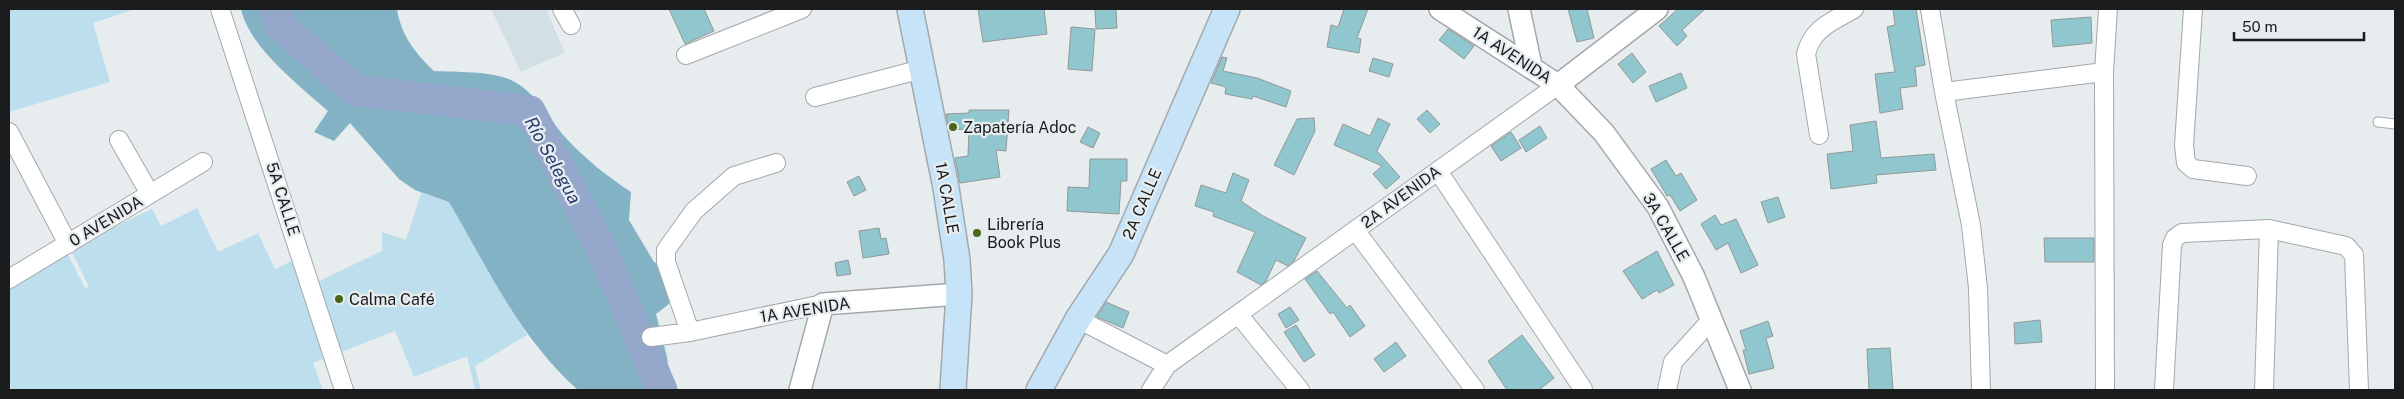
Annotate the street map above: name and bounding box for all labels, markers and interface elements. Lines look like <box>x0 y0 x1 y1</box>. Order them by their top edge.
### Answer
scale bar <box>2234 10 2364 42</box>
text: 50 m <box>2242 18 2277 35</box>
street label: 1A AVENIDA <box>1469 22 1555 88</box>
water label: Río Selegua <box>520 113 586 207</box>
place label: Zapatería Adoc <box>963 118 1076 137</box>
marker: Zapatería Adoc <box>947 121 959 133</box>
street label: 5A CALLE <box>262 160 304 238</box>
street label: 1A CALLE <box>931 161 963 235</box>
street label: 2A AVENIDA <box>1358 162 1444 232</box>
street label: 2A CALLE <box>1119 166 1165 242</box>
street label: 3A CALLE <box>1639 189 1693 265</box>
street label: 0 AVENIDA <box>66 192 146 250</box>
place label: Librería Book Plus <box>987 215 1061 252</box>
marker: Librería Book Plus <box>971 227 983 239</box>
place label: Calma Café <box>349 290 435 309</box>
marker: Calma Café <box>333 293 345 305</box>
street label: 1A AVENIDA <box>759 294 851 326</box>

